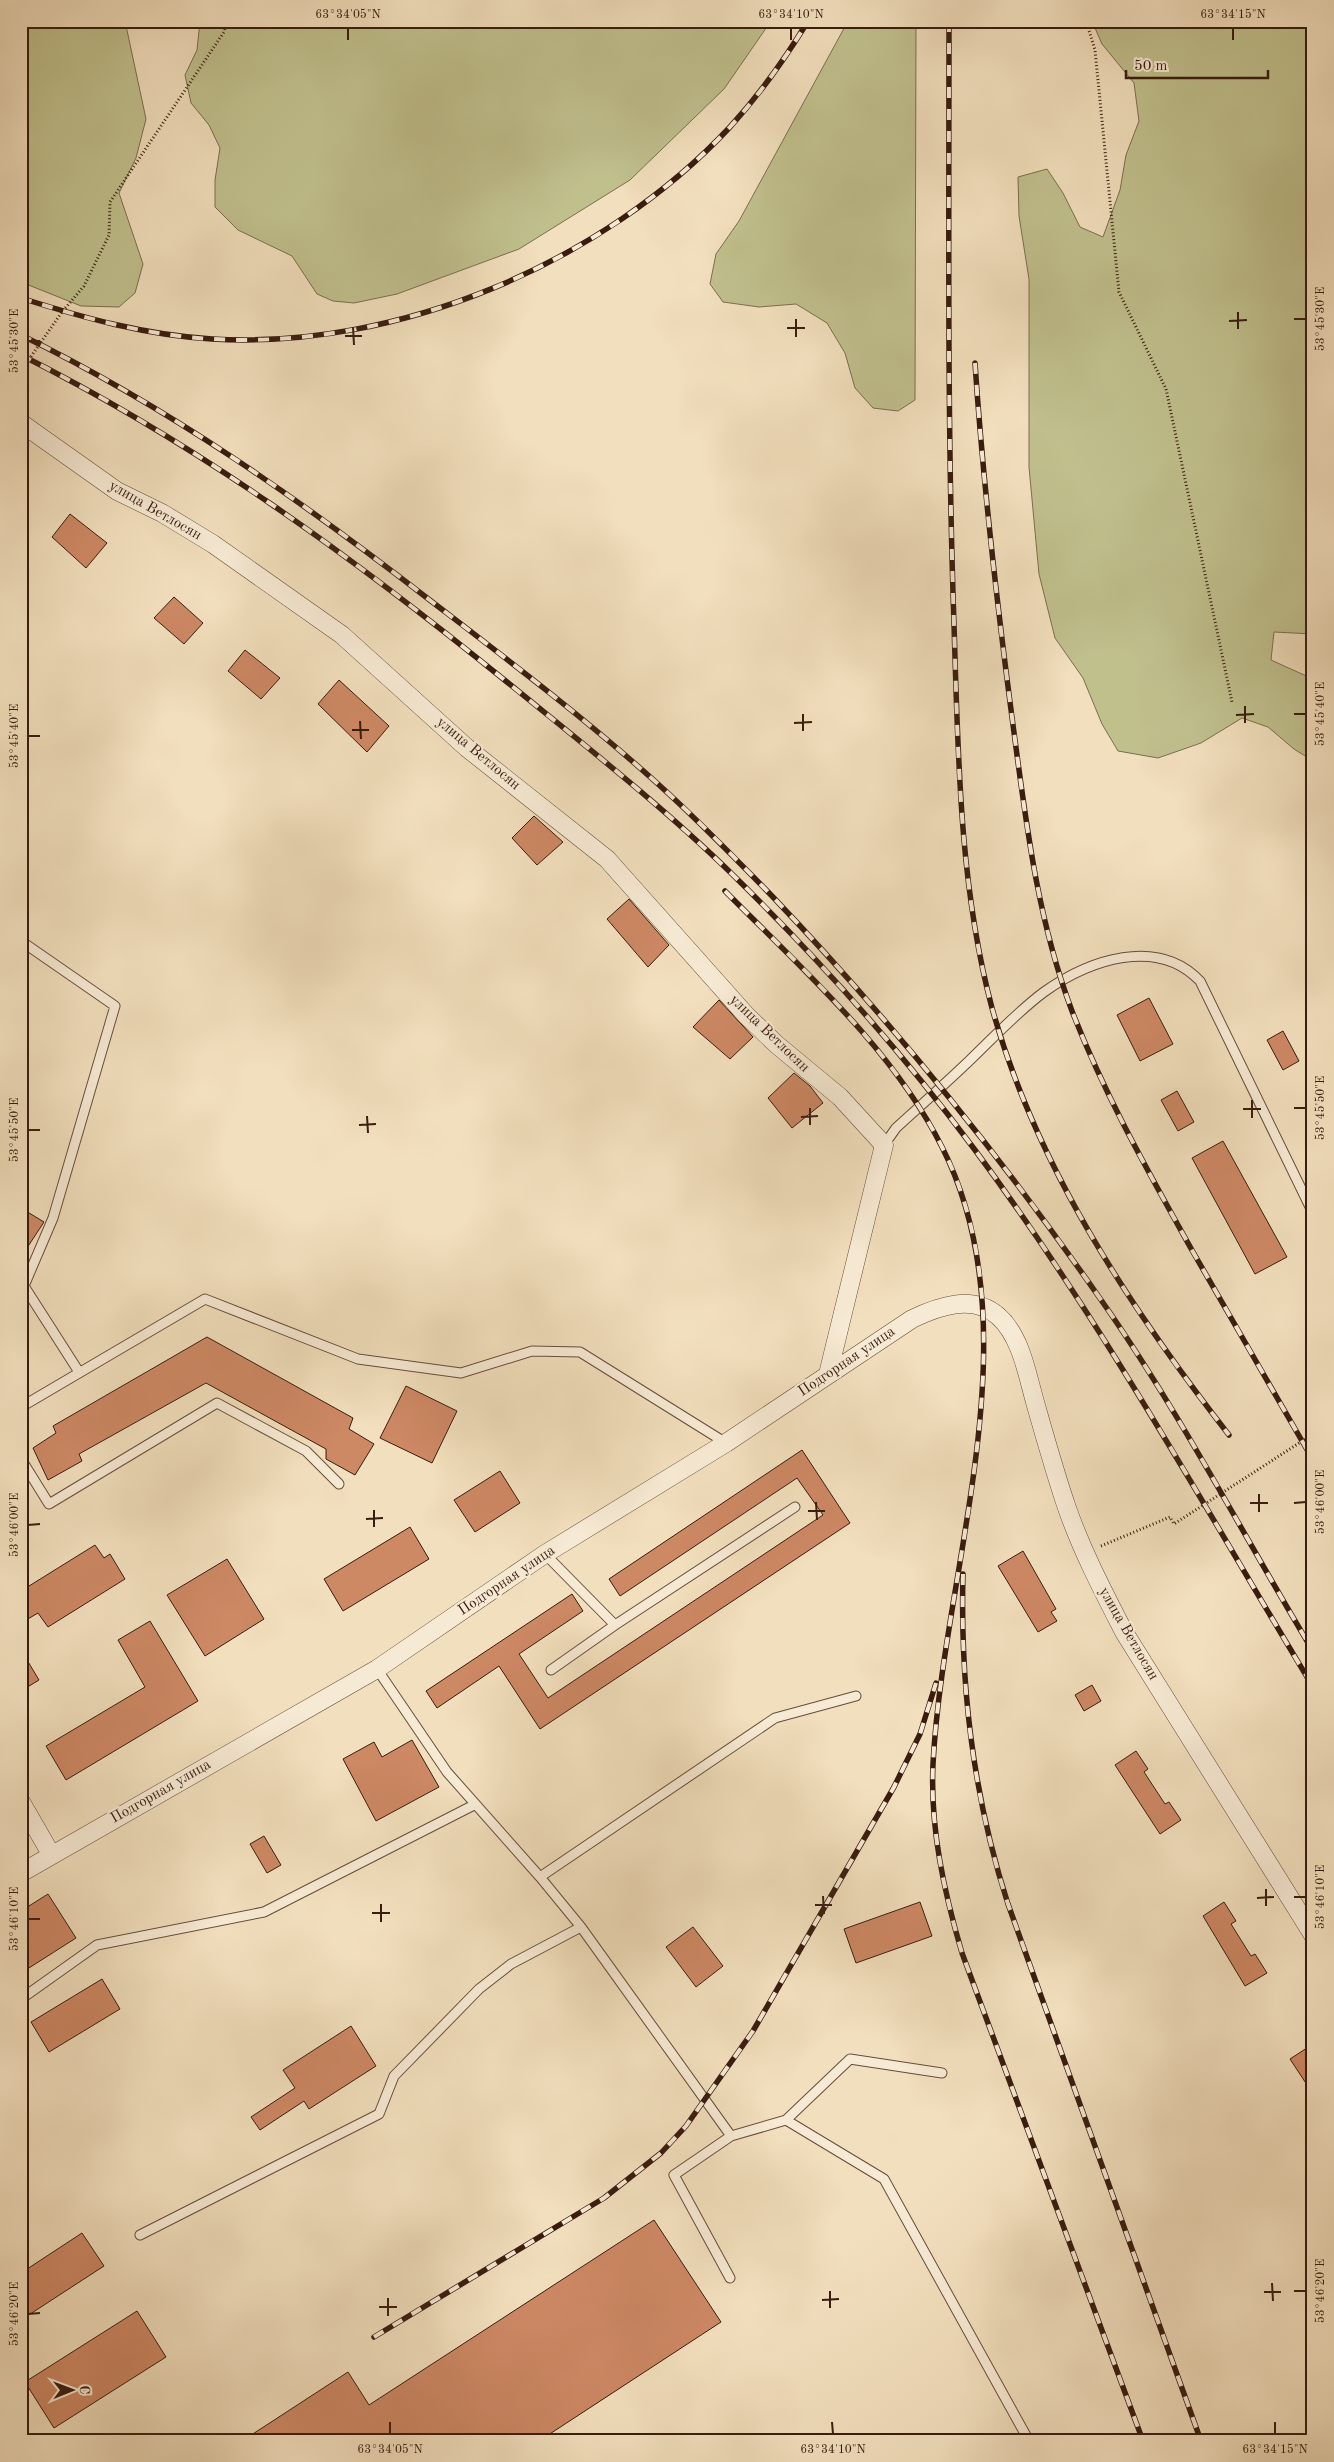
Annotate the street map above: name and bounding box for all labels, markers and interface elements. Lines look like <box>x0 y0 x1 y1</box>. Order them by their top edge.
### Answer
text: 63°34'05"N <box>315 8 381 21</box>
text: 63°34'15"N <box>1200 8 1266 21</box>
text: 63°34'10"N <box>758 9 824 21</box>
scale bar <box>1126 48 1269 80</box>
text: 50 m <box>1134 59 1168 74</box>
text: 53°45'30"E <box>1314 287 1327 351</box>
text: 53°45'30"E <box>8 309 21 373</box>
street label: улица Ветлосян <box>106 478 204 544</box>
text: 53°45'40"E <box>1314 682 1327 746</box>
text: 53°45'40"E <box>8 704 21 768</box>
street label: улица Ветлосян <box>433 715 523 793</box>
street label: улица Ветлосян <box>726 992 812 1076</box>
text: 53°45'50"E <box>1314 1076 1327 1140</box>
text: 53°45'50"E <box>8 1098 21 1162</box>
street label: Подгорная улица <box>796 1324 899 1400</box>
text: 53°46'00"E <box>1314 1470 1327 1534</box>
text: 53°46'00"E <box>8 1493 21 1557</box>
street label: Подгорная улица <box>456 1543 559 1619</box>
street label: улица Ветлосян <box>1095 1585 1161 1683</box>
street label: Подгорная улица <box>108 1757 214 1827</box>
text: 53°46'10"E <box>1314 1865 1327 1929</box>
text: 53°46'10"E <box>8 1887 21 1951</box>
text: 53°46'20"E <box>1314 2259 1327 2323</box>
text: 53°46'20"E <box>8 2282 21 2346</box>
north arrow <box>48 2364 98 2414</box>
text: С <box>77 2385 91 2395</box>
text: 63°34'05"N <box>357 2443 423 2456</box>
text: 63°34'15"N <box>1242 2443 1308 2456</box>
text: 63°34'10"N <box>800 2444 866 2456</box>

